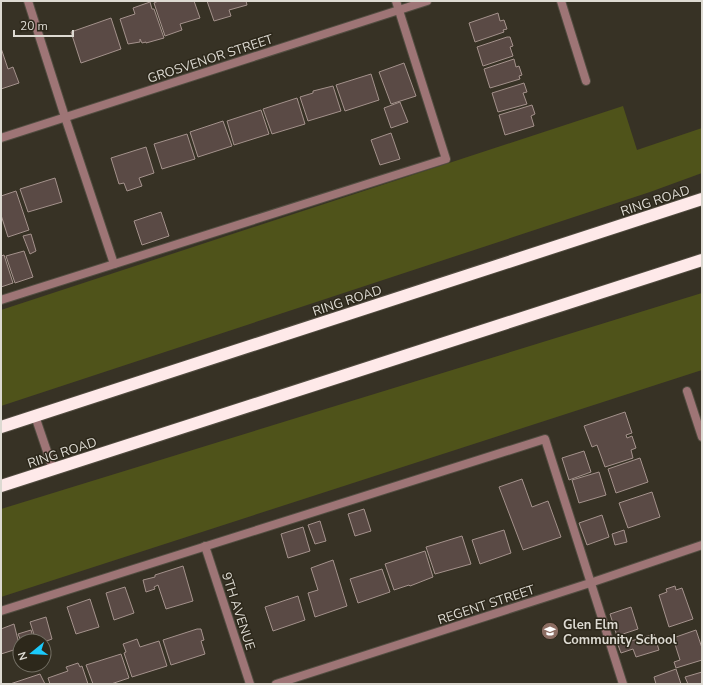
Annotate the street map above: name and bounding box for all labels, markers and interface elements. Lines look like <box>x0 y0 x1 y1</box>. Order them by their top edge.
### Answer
scale bar <box>14 12 73 38</box>
text: 20 m <box>20 18 48 34</box>
street label: GROSVENOR STREET <box>145 30 276 88</box>
street label: RING ROAD <box>618 181 692 221</box>
street label: RING ROAD <box>310 281 384 321</box>
street label: RING ROAD <box>25 433 99 473</box>
street label: 9TH AVENUE <box>217 570 259 653</box>
street label: REGENT STREET <box>435 581 537 629</box>
place label: Glen Elm Community School <box>563 616 677 649</box>
school or university icon: Glen Elm Community School <box>540 621 560 641</box>
north arrow <box>12 633 52 673</box>
text: N <box>15 650 31 662</box>

